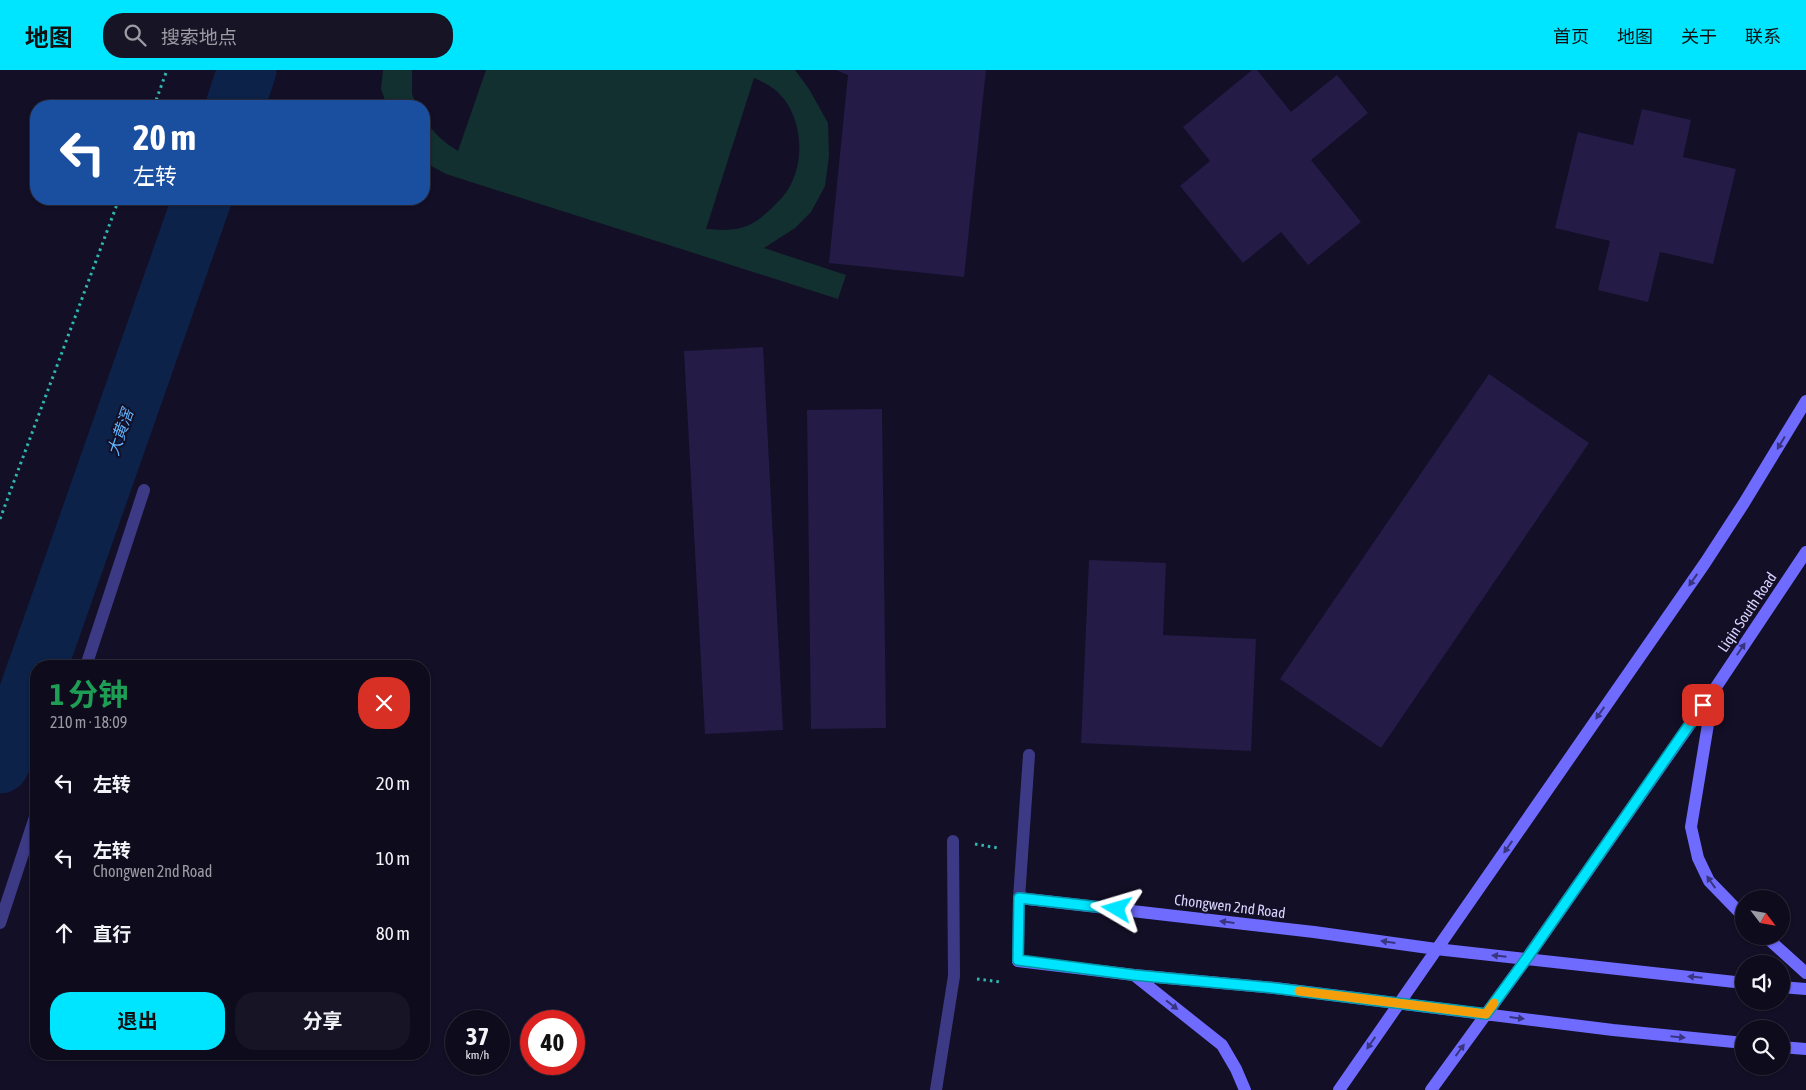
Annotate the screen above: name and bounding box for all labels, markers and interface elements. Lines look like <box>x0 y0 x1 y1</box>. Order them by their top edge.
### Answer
search box <box>103 13 453 58</box>
icon: search <box>121 21 149 49</box>
text: 地图 <box>25 24 73 51</box>
text: 搜索地点 <box>161 26 237 48</box>
text: 首页 <box>1553 26 1589 47</box>
text: 地图 <box>1617 26 1653 47</box>
text: 关于 <box>1681 26 1717 47</box>
text: 联系 <box>1745 26 1781 47</box>
text: 20 m <box>133 117 196 157</box>
icon: left <box>50 120 115 185</box>
text: 左转 <box>133 163 177 189</box>
water label: 大黄滘 <box>104 404 137 458</box>
one-way arrow <box>1776 437 1785 450</box>
street label: Liqin South Road <box>1714 569 1780 655</box>
one-way arrow <box>1688 573 1698 587</box>
one-way arrow <box>1736 642 1746 656</box>
text: 1 分钟 <box>50 677 128 711</box>
button: close <box>358 677 410 729</box>
pin <box>1682 684 1724 726</box>
icon: arrive <box>1689 691 1717 719</box>
one-way arrow <box>1595 707 1605 720</box>
text: 210 m · 18:09 <box>50 713 127 731</box>
icon: left <box>50 769 78 797</box>
text: 20 m <box>376 772 410 794</box>
text: 左转 <box>93 773 131 795</box>
text: 左转 <box>93 839 131 861</box>
one-way arrow <box>1503 840 1513 854</box>
icon: left <box>50 844 78 872</box>
text: 10 m <box>376 847 410 869</box>
text: Chongwen 2nd Road <box>93 862 212 880</box>
one-way arrow <box>1706 875 1716 889</box>
position arrow <box>1090 882 1142 934</box>
north arrow <box>1735 890 1790 945</box>
map controls <box>1735 890 1790 1075</box>
street label: Chongwen 2nd Road <box>1173 891 1287 921</box>
one-way arrow <box>1218 918 1234 926</box>
icon: ahead <box>50 919 78 947</box>
text: 80 m <box>376 922 410 944</box>
text: 直行 <box>93 923 131 945</box>
one-way arrow <box>1380 938 1396 946</box>
one-way arrow <box>1491 951 1507 959</box>
button: sound <box>1735 955 1790 1010</box>
one-way arrow <box>1687 973 1703 981</box>
button: 退出 <box>50 992 225 1050</box>
button: 分享 <box>235 992 410 1050</box>
one-way arrow <box>1165 999 1178 1010</box>
speed limit sign: 40 <box>520 1010 585 1075</box>
one-way arrow <box>1509 1014 1525 1022</box>
button: search <box>1735 1020 1790 1075</box>
text: 37 <box>466 1022 489 1050</box>
one-way arrow <box>1671 1033 1687 1041</box>
one-way arrow <box>1366 1037 1376 1050</box>
one-way arrow <box>1454 1044 1464 1057</box>
text: km/h <box>466 1048 489 1062</box>

